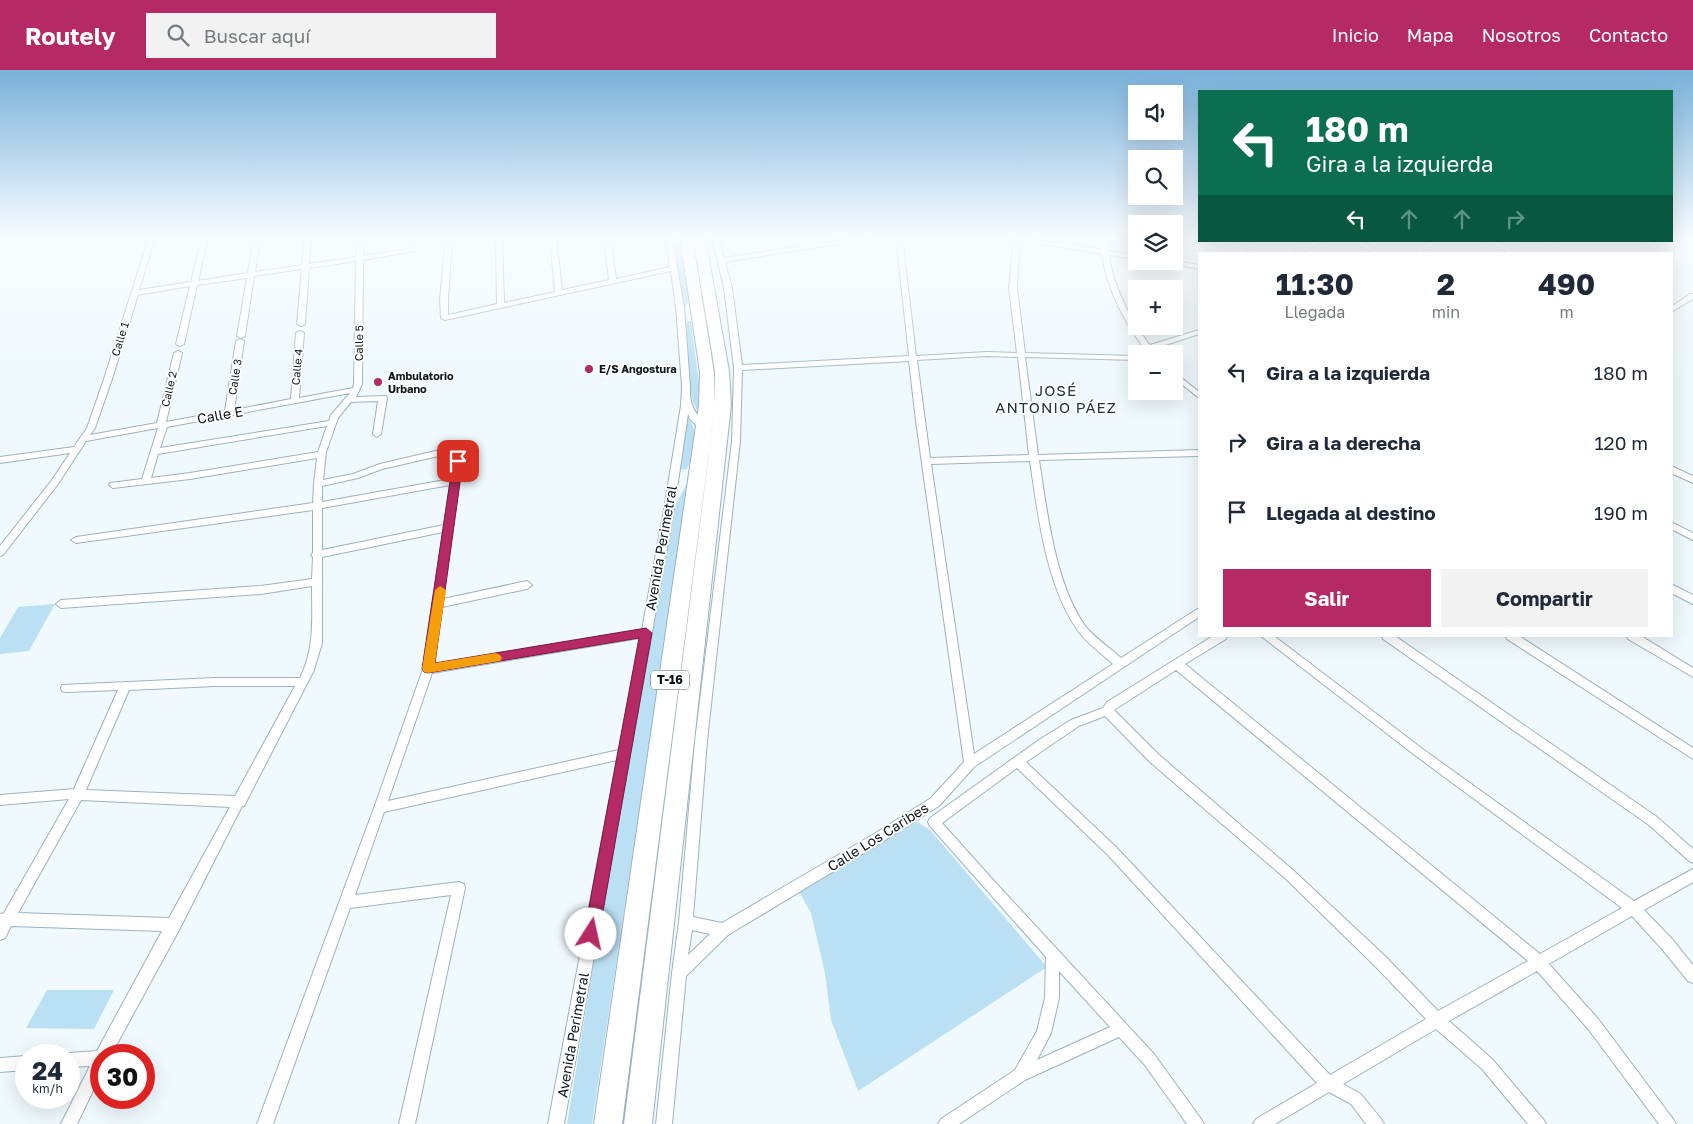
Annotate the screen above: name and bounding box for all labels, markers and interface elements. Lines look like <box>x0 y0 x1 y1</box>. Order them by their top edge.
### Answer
search box <box>146 13 496 58</box>
text: Routely <box>25 21 116 50</box>
icon: search <box>164 21 192 49</box>
text: Buscar aquí <box>204 24 310 47</box>
text: Inicio <box>1332 24 1379 46</box>
text: Mapa <box>1407 24 1454 46</box>
text: Nosotros <box>1482 24 1561 46</box>
text: Contacto <box>1589 24 1668 46</box>
map controls <box>1128 85 1183 400</box>
button: sound <box>1128 85 1183 140</box>
text: 180 m <box>1306 108 1409 150</box>
icon: left <box>1223 110 1288 175</box>
button: search <box>1128 150 1183 205</box>
text: Gira a la izquierda <box>1306 150 1494 177</box>
icon: left <box>1342 205 1370 233</box>
icon: ahead <box>1395 205 1423 233</box>
icon: ahead <box>1448 205 1476 233</box>
icon: right <box>1501 205 1529 233</box>
button: layers <box>1128 215 1183 270</box>
text: 11:30 <box>1276 266 1354 302</box>
text: 2 <box>1437 266 1455 302</box>
text: 490 <box>1538 266 1595 302</box>
button: + <box>1128 280 1183 335</box>
text: Llegada <box>1284 302 1345 322</box>
text: min <box>1432 302 1460 322</box>
text: m <box>1559 302 1574 322</box>
street label: Calle 1 <box>108 320 131 358</box>
street label: Calle 5 <box>352 325 365 361</box>
button: − <box>1128 345 1183 400</box>
street label: Calle 4 <box>288 348 305 386</box>
street label: Calle 3 <box>225 358 244 396</box>
icon: left <box>1223 358 1251 386</box>
text: Gira a la izquierda <box>1266 361 1430 384</box>
text: 180 m <box>1594 361 1648 384</box>
place label: E/S Angostura <box>599 362 677 375</box>
marker: E/S Angostura <box>583 363 595 375</box>
place label: Ambulatorio Urbano <box>388 369 454 395</box>
street label: Calle 2 <box>158 370 179 408</box>
marker: Ambulatorio Urbano <box>372 376 384 388</box>
district label: JOSÉ ANTONIO PÁEZ <box>995 381 1117 416</box>
street label: Calle E <box>196 402 244 427</box>
icon: right <box>1223 428 1251 456</box>
text: Gira a la derecha <box>1266 431 1421 454</box>
text: 120 m <box>1594 431 1648 454</box>
pin <box>437 440 479 482</box>
icon: arrive <box>444 447 472 475</box>
street label: Avenida Perimetral <box>641 484 680 612</box>
icon: arrive <box>1223 498 1251 526</box>
text: Llegada al destino <box>1266 501 1436 524</box>
text: 190 m <box>1594 501 1648 524</box>
button: Salir <box>1223 569 1431 627</box>
button: Compartir <box>1441 569 1648 627</box>
road number: T-16 <box>651 670 689 690</box>
street label: Calle Los Caribes <box>824 799 931 874</box>
position arrow <box>564 907 616 959</box>
street label: Avenida Perimetral <box>553 971 592 1099</box>
speed limit sign: 30 <box>90 1044 155 1109</box>
text: 24 <box>32 1055 63 1086</box>
text: km/h <box>32 1081 63 1096</box>

